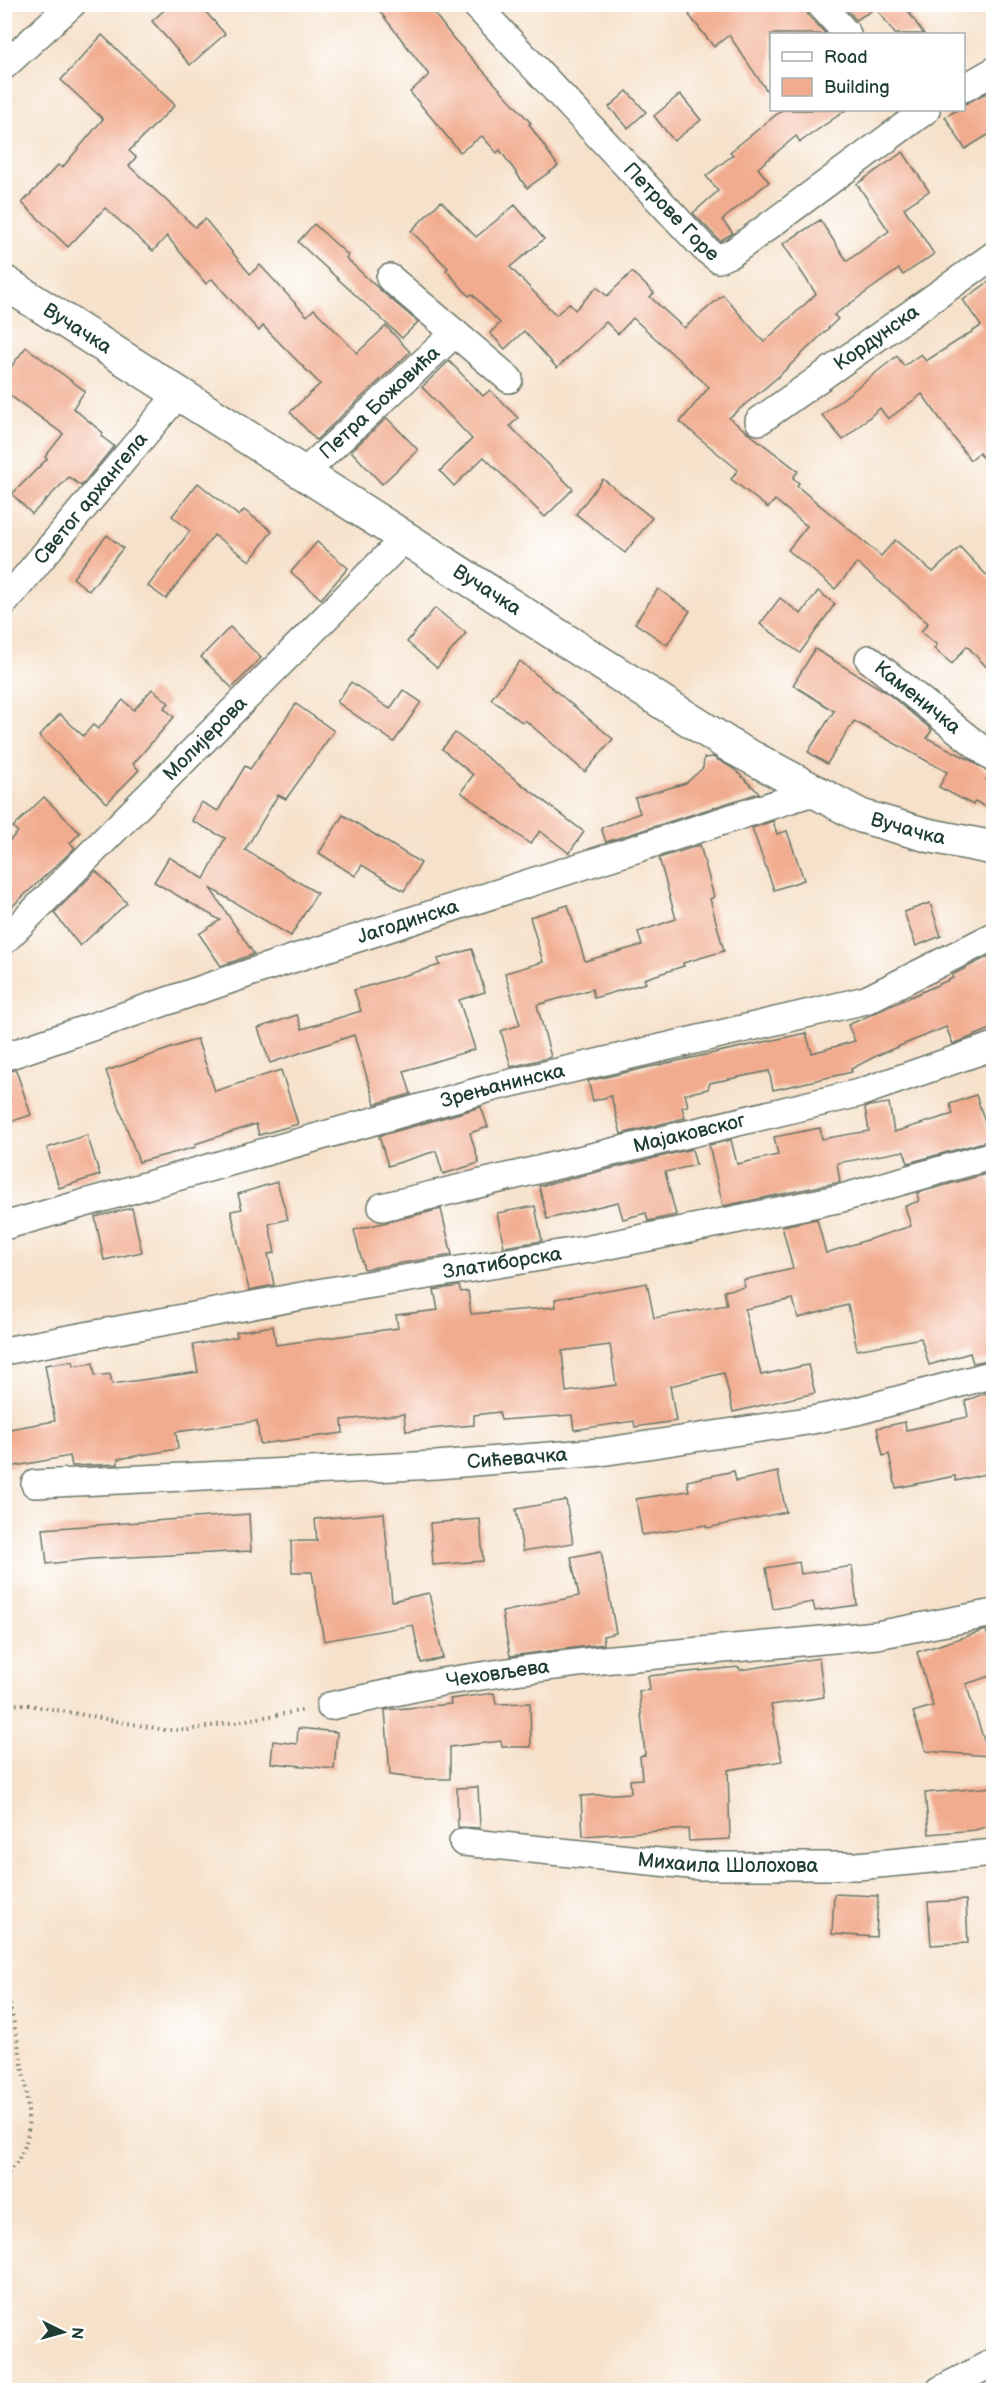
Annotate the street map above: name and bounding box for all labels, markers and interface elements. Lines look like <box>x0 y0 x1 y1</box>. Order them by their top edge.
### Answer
legend <box>770 33 965 111</box>
text: Road <box>824 47 868 68</box>
text: Building <box>824 77 890 98</box>
street label: Петрове Горе <box>618 158 724 267</box>
street label: Вучачка <box>39 298 116 360</box>
street label: Кордунска <box>829 300 924 376</box>
street label: Петра Божовића <box>315 341 445 464</box>
street label: Светог архангела <box>29 427 153 570</box>
street label: Вучачка <box>448 560 526 621</box>
street label: Каменичка <box>869 656 966 740</box>
street label: Молијерова <box>158 691 252 786</box>
street label: Вучачка <box>868 807 948 850</box>
street label: Јагодинска <box>354 894 462 949</box>
street label: Зрењанинска <box>438 1059 567 1114</box>
street label: Мајаковског <box>631 1109 748 1159</box>
street label: Златиборска <box>441 1242 564 1285</box>
street label: Сићевачка <box>466 1443 569 1475</box>
street label: Чеховљева <box>445 1655 551 1693</box>
street label: Михаила Шолохова <box>636 1848 819 1878</box>
north arrow <box>33 2302 93 2362</box>
text: N <box>66 2326 86 2340</box>

